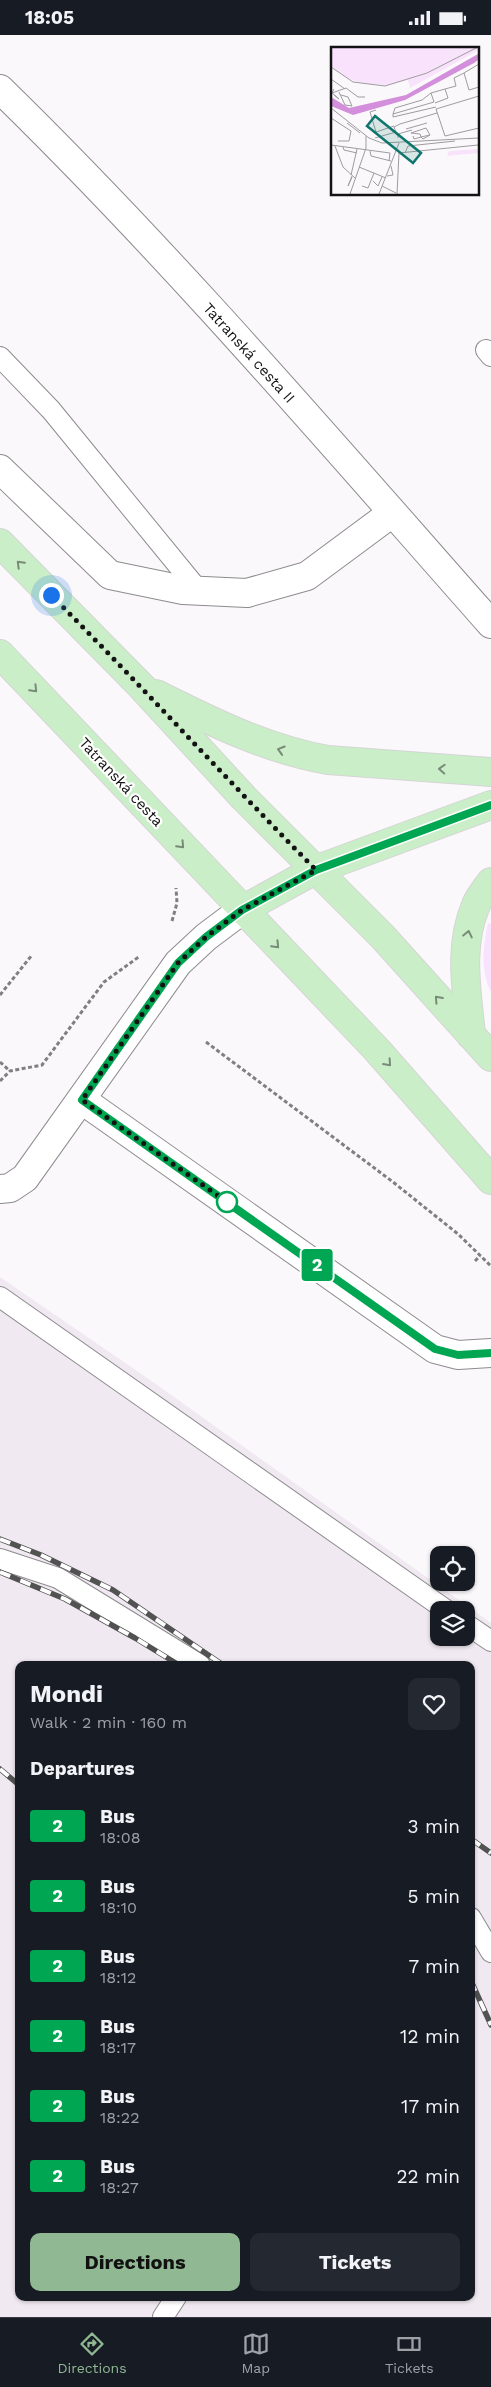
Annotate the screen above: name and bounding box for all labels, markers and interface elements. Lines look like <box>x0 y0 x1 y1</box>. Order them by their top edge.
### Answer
text: 18:05 <box>25 6 74 29</box>
inset map <box>331 47 478 195</box>
street label: Tatranská cesta II <box>199 299 299 407</box>
one-way arrow <box>17 560 26 569</box>
your location <box>39 583 64 608</box>
one-way arrow <box>28 684 37 693</box>
street label: Tatranská cesta <box>75 734 167 831</box>
one-way arrow <box>278 745 286 755</box>
one-way arrow <box>438 763 446 774</box>
one-way arrow <box>175 840 184 849</box>
one-way arrow <box>462 930 473 938</box>
one-way arrow <box>270 940 279 949</box>
one-way arrow <box>435 995 444 1004</box>
one-way arrow <box>382 1057 391 1066</box>
unlabelled marker <box>216 1191 238 1213</box>
line badge: 2 <box>301 1249 333 1281</box>
text: 2 <box>312 1254 322 1275</box>
map controls <box>430 1546 475 1646</box>
button: locate <box>430 1546 475 1591</box>
button: layers <box>430 1601 475 1646</box>
button: heart <box>408 1678 460 1730</box>
text: Mondi <box>30 1680 103 1708</box>
text: Walk · 2 min · 160 m <box>30 1713 187 1732</box>
text: Departures <box>30 1757 135 1780</box>
text: Bus <box>100 1805 135 1828</box>
text: 2 <box>52 1815 63 1836</box>
text: 3 min <box>408 1815 460 1838</box>
text: 18:08 <box>100 1828 141 1847</box>
text: Bus <box>100 1875 135 1898</box>
text: 2 <box>52 1885 63 1906</box>
text: 5 min <box>408 1885 460 1908</box>
text: 18:10 <box>100 1898 137 1917</box>
text: Bus <box>100 1945 135 1968</box>
text: 2 <box>52 1955 63 1976</box>
text: 7 min <box>409 1955 460 1978</box>
text: 18:12 <box>100 1968 136 1987</box>
text: Bus <box>100 2015 135 2038</box>
text: 2 <box>52 2025 63 2046</box>
text: 12 min <box>400 2025 460 2048</box>
text: 18:17 <box>100 2038 136 2057</box>
text: Bus <box>100 2085 135 2108</box>
text: 2 <box>52 2095 63 2116</box>
text: 17 min <box>401 2095 460 2118</box>
text: 18:22 <box>100 2108 140 2127</box>
text: Bus <box>100 2155 135 2178</box>
text: 2 <box>52 2165 63 2186</box>
text: 22 min <box>396 2165 460 2188</box>
text: 18:27 <box>100 2178 139 2197</box>
button: Directions <box>30 2233 240 2291</box>
button: Tickets <box>250 2233 460 2291</box>
tab: Directions <box>57 2330 127 2376</box>
tab: Map <box>241 2330 270 2376</box>
tab: Tickets <box>385 2330 434 2376</box>

